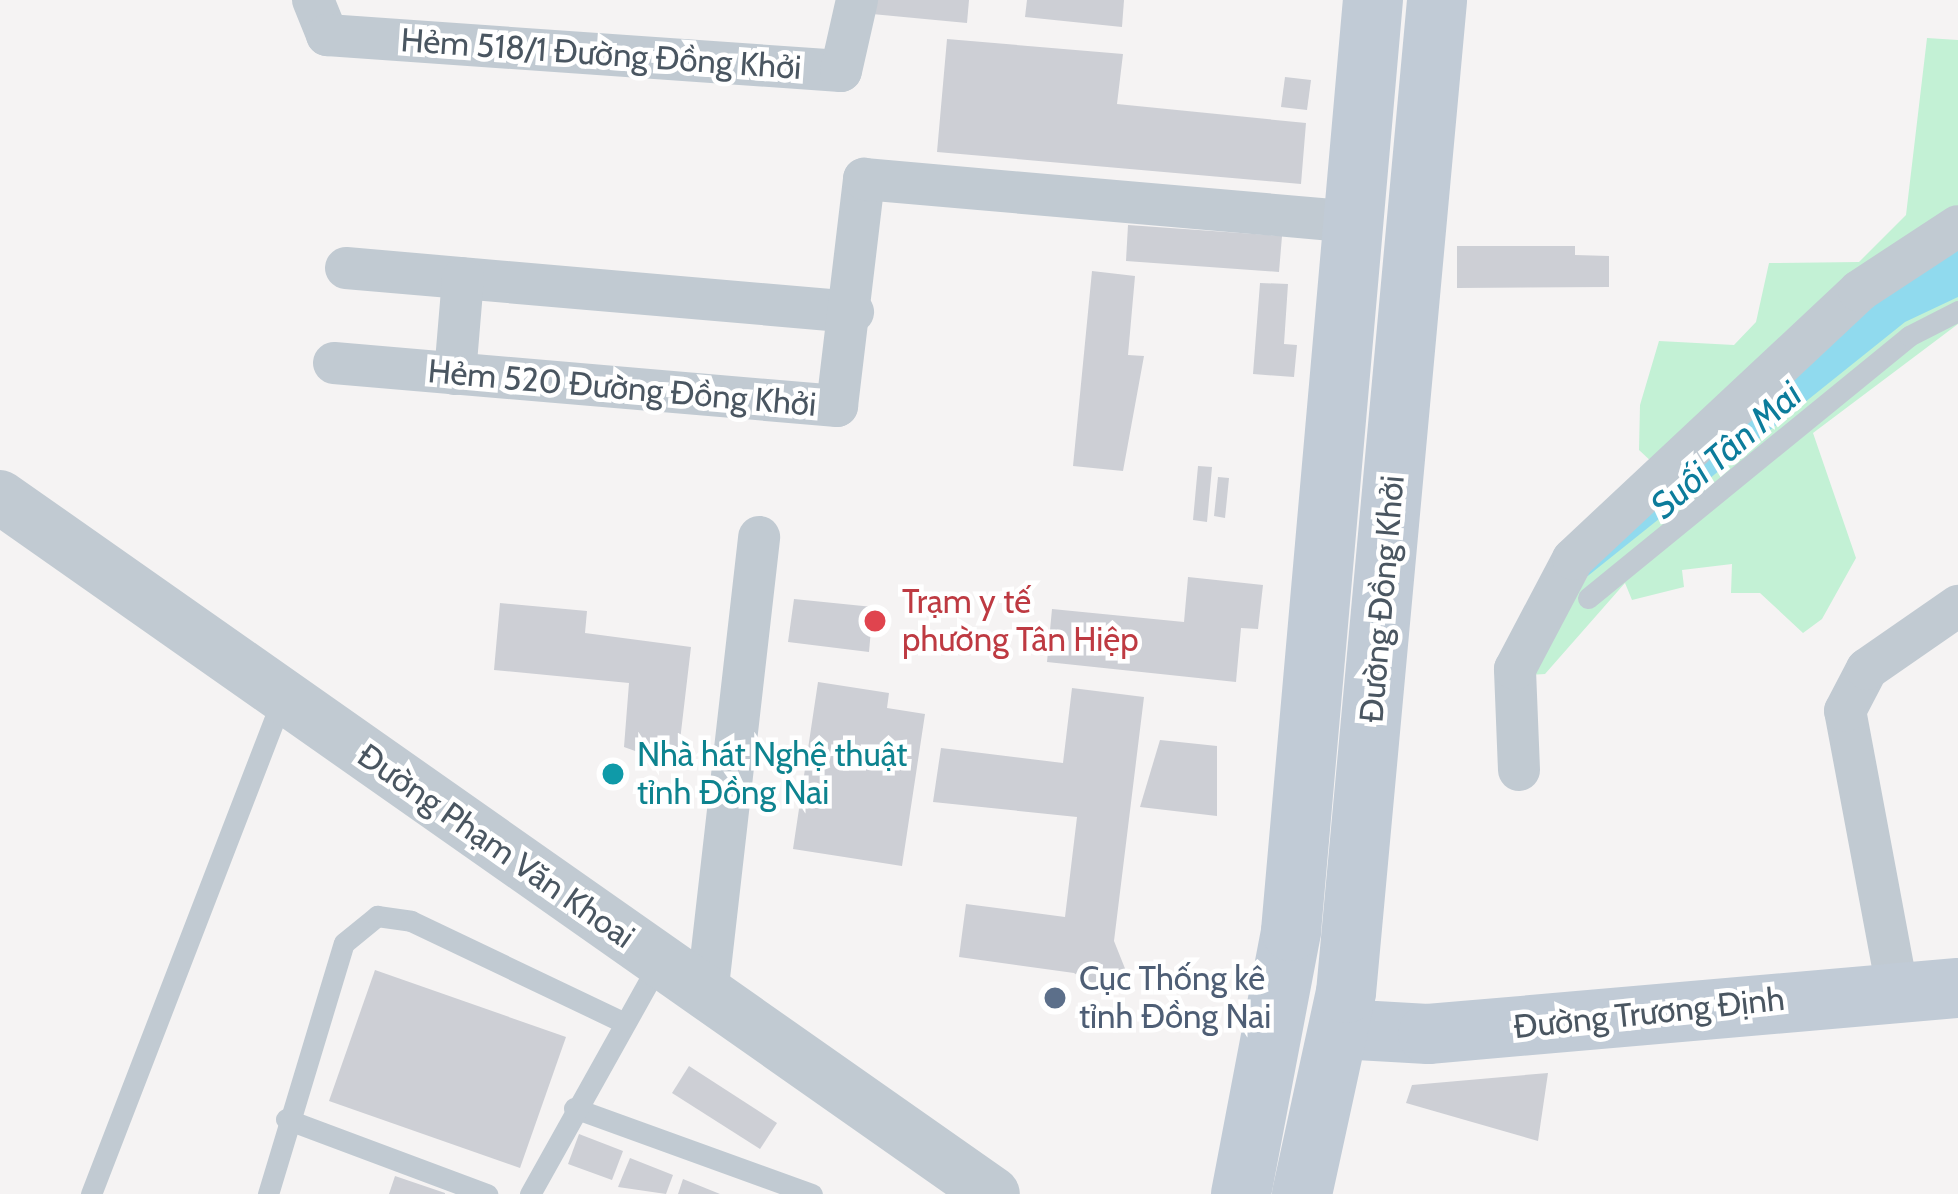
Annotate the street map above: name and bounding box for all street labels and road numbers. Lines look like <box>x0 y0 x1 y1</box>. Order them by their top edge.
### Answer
street label: Hẻm 518/1 Đường Đồng Khởi <box>399 20 803 88</box>
street label: Hẻm 520 Đường Đồng Khởi <box>426 351 818 425</box>
street label: Đường Đồng Khởi <box>1351 474 1413 724</box>
street label: Đường Phạm Văn Khoai <box>350 736 642 956</box>
street label: Đường Trương Định <box>1512 979 1786 1047</box>

